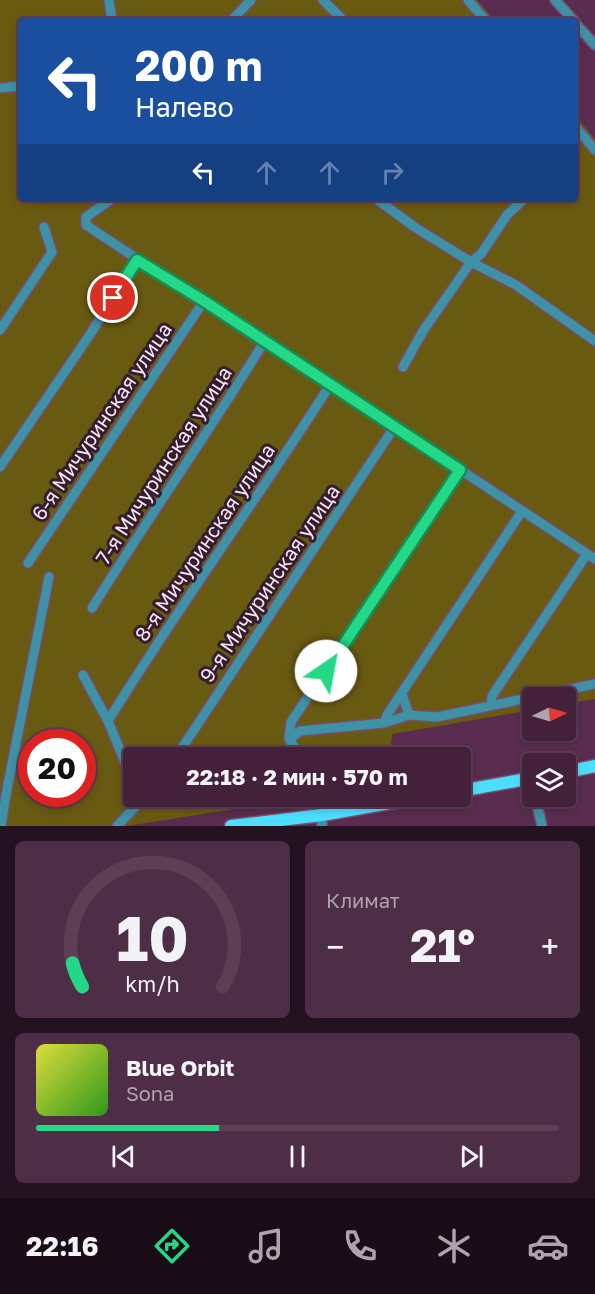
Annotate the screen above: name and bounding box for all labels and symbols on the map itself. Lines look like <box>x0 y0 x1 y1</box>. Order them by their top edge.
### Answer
pin <box>87 272 138 323</box>
street label: 6-я Мичуринская улица <box>26 318 176 524</box>
street label: 7-я Мичуринская улица <box>90 361 236 569</box>
street label: 8-я Мичуринская улица <box>129 439 279 645</box>
street label: 9-я Мичуринская улица <box>194 480 344 686</box>
position arrow <box>294 639 358 703</box>
north arrow <box>522 687 576 741</box>
speed limit sign: 20 <box>18 729 96 807</box>

